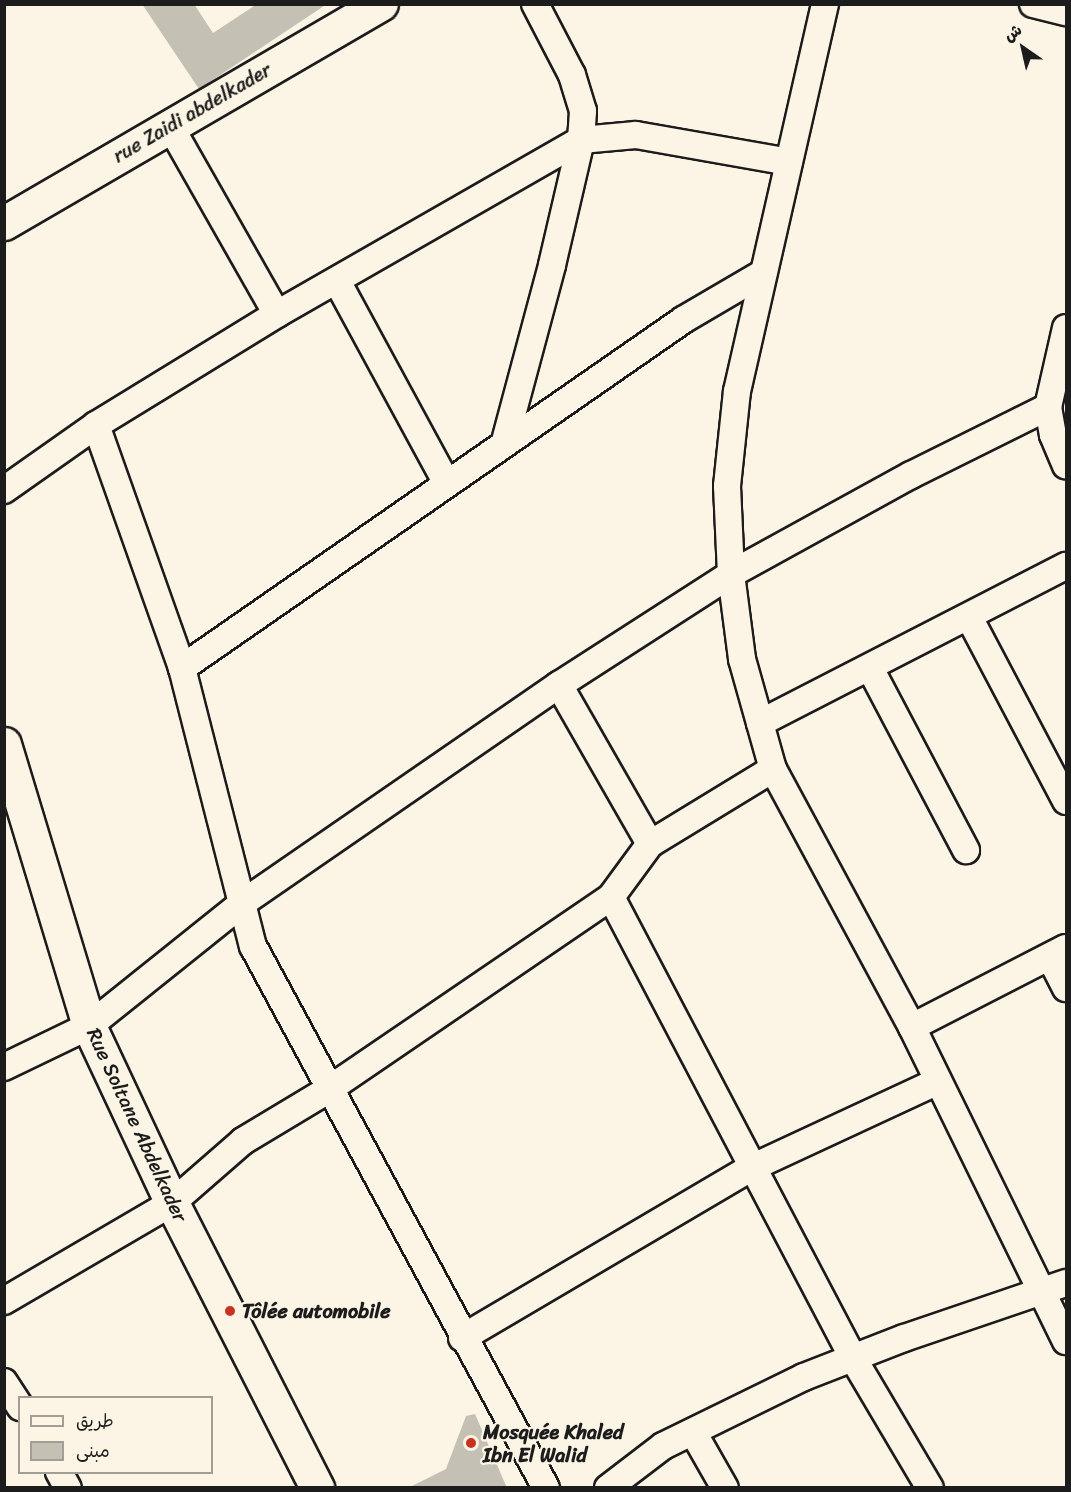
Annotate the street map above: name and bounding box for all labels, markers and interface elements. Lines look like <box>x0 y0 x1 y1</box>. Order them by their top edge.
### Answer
text: ش <box>997 16 1028 50</box>
north arrow <box>993 18 1053 78</box>
street label: rue Zaidi abdelkader <box>108 58 276 168</box>
street label: Rue Soltane Abdelkader <box>82 1024 192 1226</box>
place label: Tôlée automobile <box>242 1299 389 1323</box>
marker: Tôlée automobile <box>223 1304 237 1318</box>
legend <box>18 1396 213 1474</box>
text: طريق <box>76 1405 114 1437</box>
place label: Mosquée Khaled Ibn El Walid <box>483 1420 623 1467</box>
text: مبنى <box>76 1435 110 1467</box>
marker: Mosquée Khaled Ibn El Walid <box>464 1436 478 1450</box>

